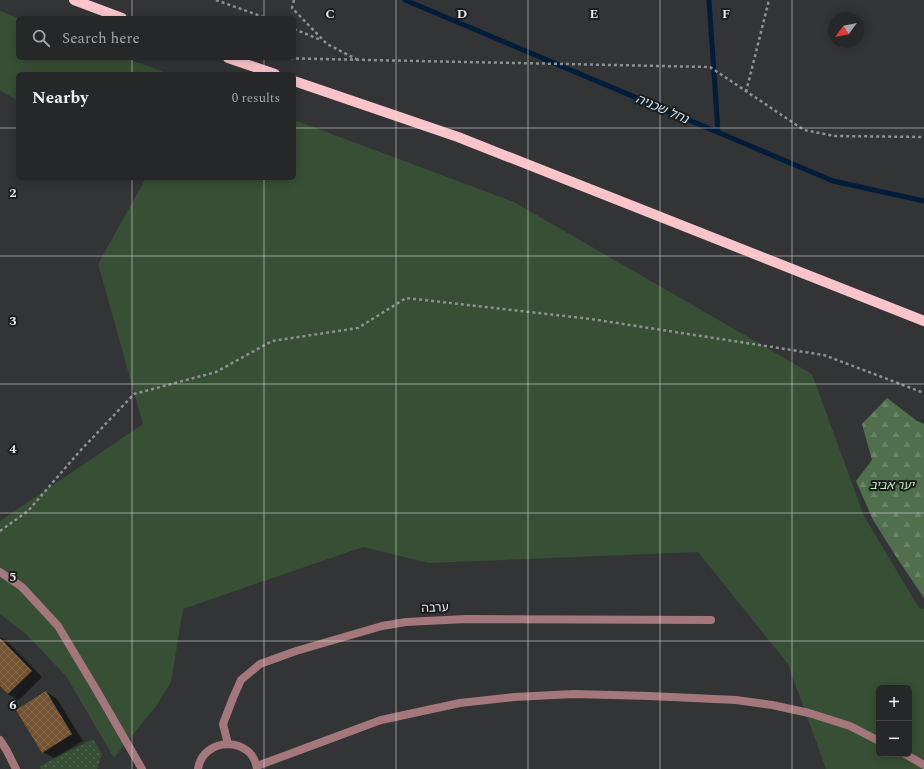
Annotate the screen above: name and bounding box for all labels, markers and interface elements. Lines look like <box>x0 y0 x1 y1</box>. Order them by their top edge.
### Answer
text: C <box>325 4 335 24</box>
text: D <box>457 4 467 24</box>
text: E <box>590 4 599 24</box>
text: F <box>722 4 730 24</box>
north arrow <box>828 12 864 48</box>
search box <box>16 16 296 60</box>
icon: search <box>30 27 52 49</box>
text: Search here <box>62 27 140 50</box>
text: Nearby <box>32 85 88 111</box>
text: 0 results <box>232 88 280 108</box>
water label: נחל שכניה <box>632 89 693 130</box>
text: 2 <box>9 183 17 203</box>
text: 3 <box>9 311 17 331</box>
text: 4 <box>9 439 17 459</box>
park label: יער אביב <box>870 476 915 495</box>
text: 5 <box>9 567 17 587</box>
street label: ערבה <box>421 598 449 618</box>
map controls <box>876 685 912 757</box>
button: + <box>876 685 912 721</box>
text: 6 <box>9 695 17 715</box>
button: − <box>876 721 912 757</box>

